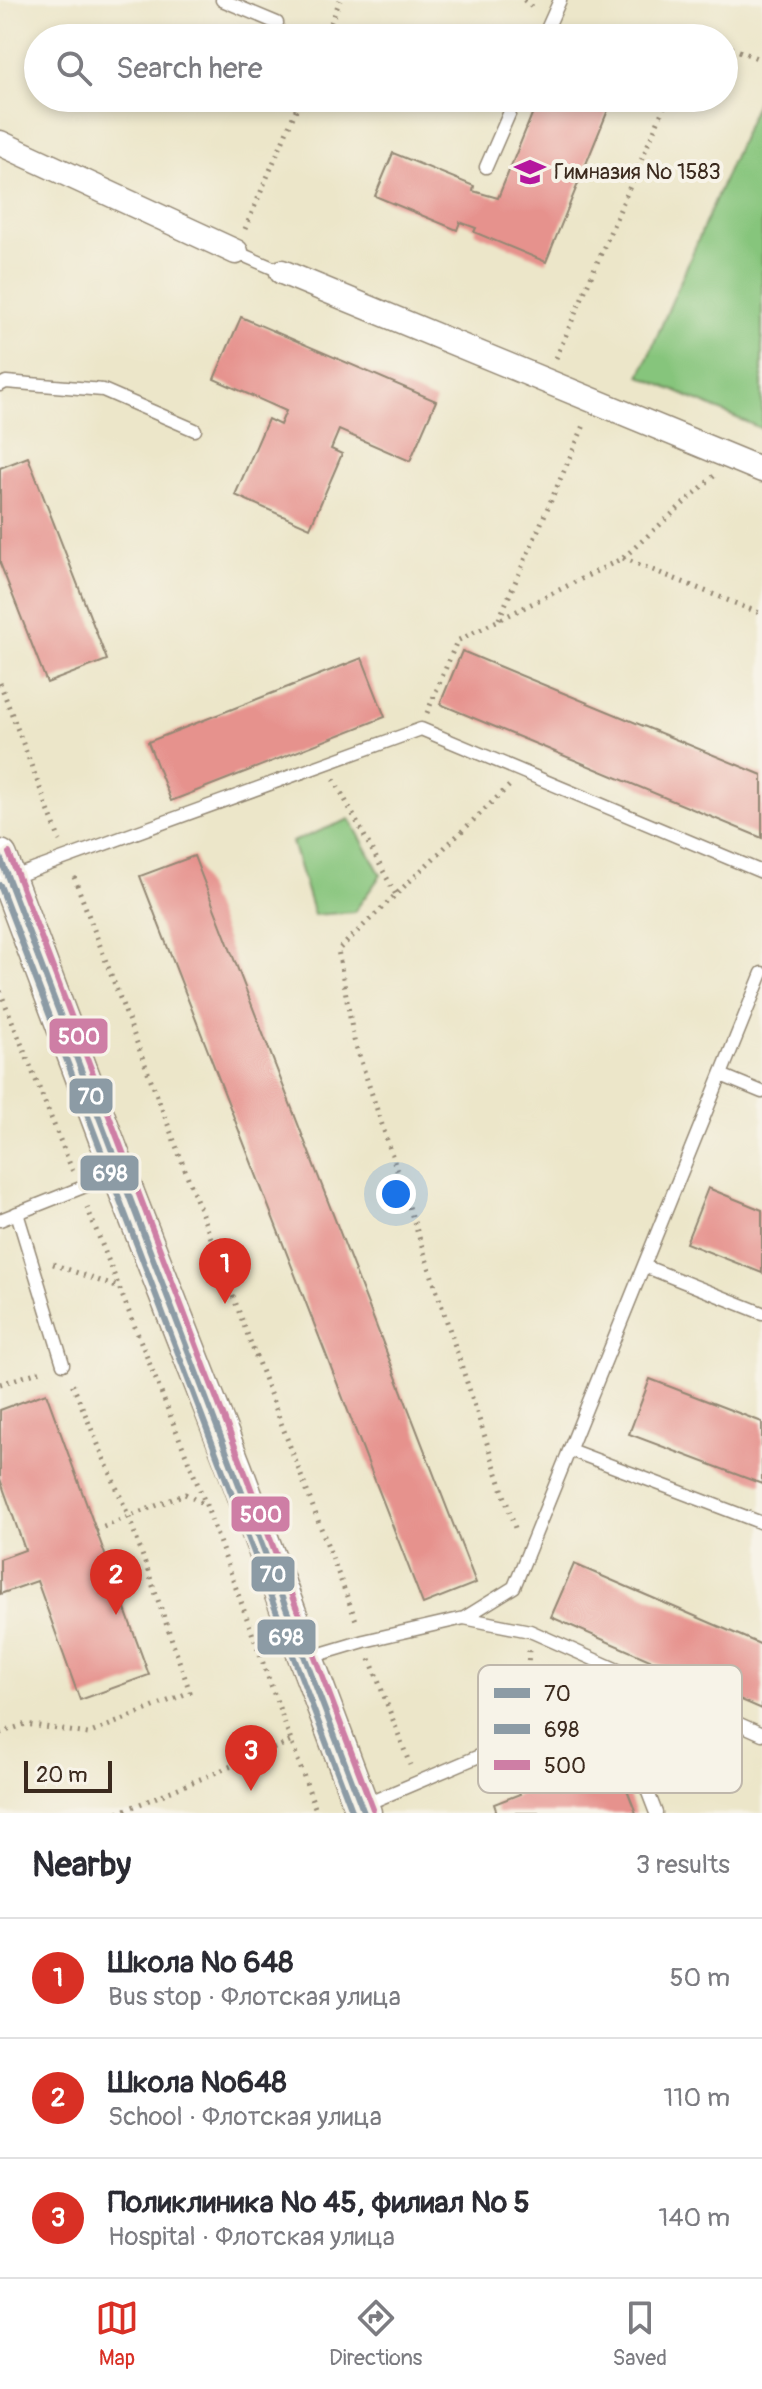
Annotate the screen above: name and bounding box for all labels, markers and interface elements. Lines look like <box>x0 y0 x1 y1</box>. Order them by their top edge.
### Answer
search box <box>24 24 738 112</box>
icon: search <box>52 46 96 90</box>
text: Search here <box>116 50 263 87</box>
school or university icon: Гимназия № 1583 <box>513 155 547 189</box>
place label: Гимназия № 1583 <box>554 158 721 186</box>
line badge: 500 <box>48 1017 109 1055</box>
text: 500 <box>58 1023 100 1051</box>
line badge: 70 <box>68 1077 114 1115</box>
text: 70 <box>78 1083 104 1111</box>
line badge: 698 <box>79 1154 140 1192</box>
text: 698 <box>92 1160 128 1188</box>
your location <box>376 1174 416 1214</box>
pin: 1 <box>199 1238 251 1304</box>
line badge: 500 <box>230 1495 291 1533</box>
text: 500 <box>240 1501 282 1529</box>
pin: 2 <box>90 1549 142 1615</box>
line badge: 70 <box>250 1555 296 1593</box>
text: 70 <box>260 1561 286 1589</box>
line badge: 698 <box>256 1618 317 1656</box>
text: 698 <box>268 1624 304 1652</box>
legend <box>478 1665 742 1793</box>
text: 70 <box>544 1680 571 1708</box>
text: 698 <box>544 1716 579 1744</box>
pin: 3 <box>225 1725 277 1791</box>
text: 500 <box>544 1752 586 1780</box>
scale bar <box>24 1757 112 1793</box>
text: 20 m <box>36 1761 88 1789</box>
text: Nearby <box>32 1844 131 1887</box>
text: 3 results <box>636 1849 730 1881</box>
text: Школа № 648 <box>108 1944 293 1981</box>
text: 1 <box>53 1962 63 1994</box>
text: 50 m <box>669 1962 730 1994</box>
text: Bus stop · Флотская улица <box>108 1981 401 2013</box>
text: Школа №648 <box>108 2064 287 2101</box>
text: 2 <box>51 2082 65 2114</box>
text: 110 m <box>663 2082 730 2114</box>
text: School · Флотская улица <box>108 2101 382 2133</box>
text: Поликлиника № 45, филиал № 5 <box>108 2184 530 2221</box>
text: 3 <box>51 2202 65 2234</box>
text: 140 m <box>658 2202 730 2234</box>
text: Hospital · Флотская улица <box>108 2221 395 2253</box>
tab: Map <box>95 2296 139 2372</box>
tab: Directions <box>329 2296 422 2372</box>
tab: Saved <box>612 2296 667 2372</box>

